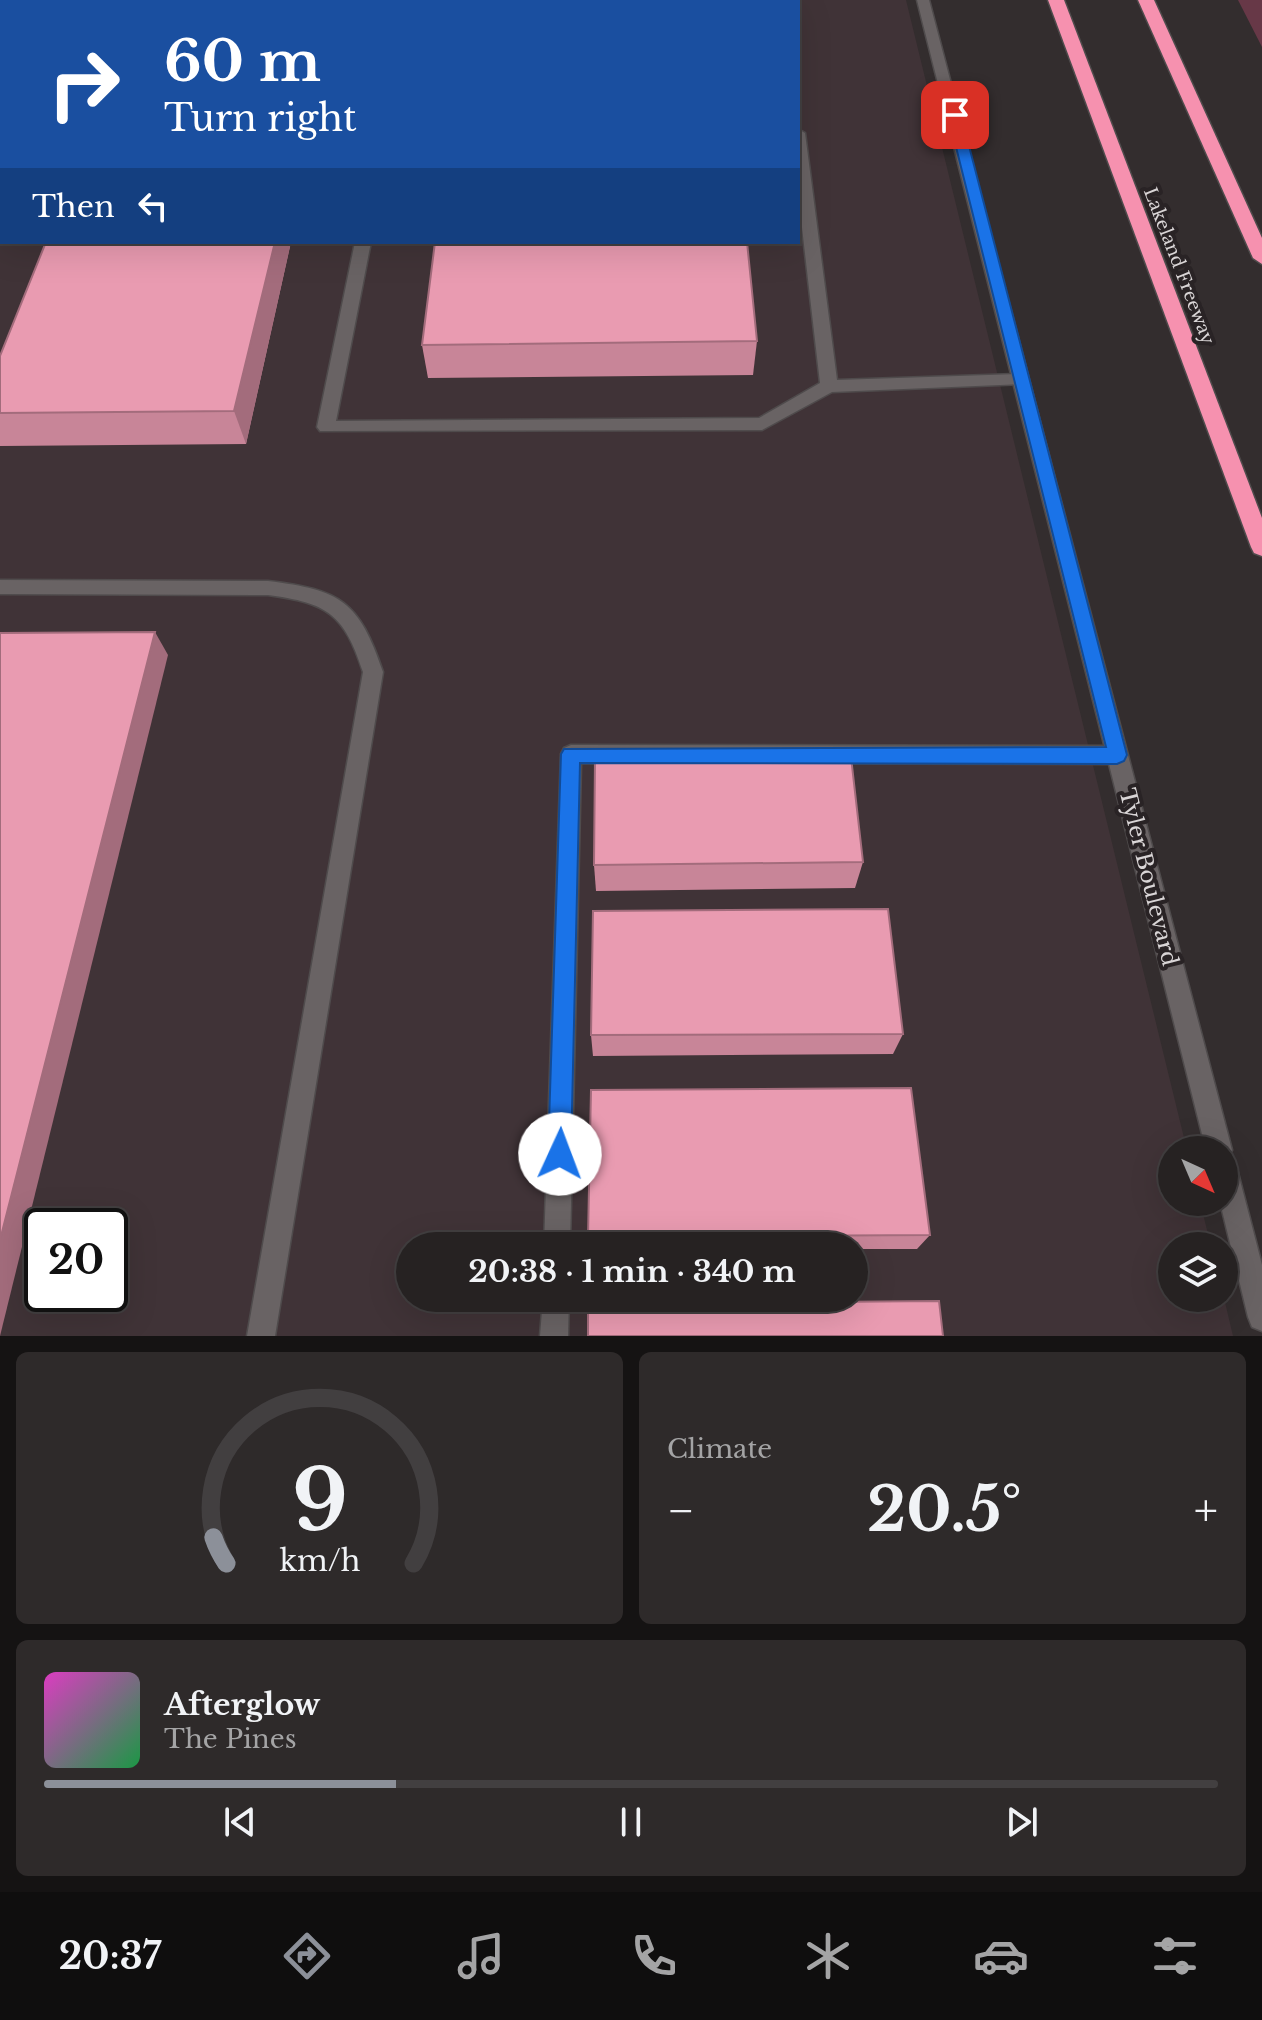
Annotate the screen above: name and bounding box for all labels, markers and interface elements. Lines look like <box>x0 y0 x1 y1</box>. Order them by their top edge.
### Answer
text: 60 m <box>164 27 321 96</box>
icon: right <box>32 32 136 136</box>
pin <box>921 81 989 149</box>
icon: arrive <box>933 93 977 137</box>
text: Turn right <box>164 96 357 141</box>
icon: left <box>131 184 175 228</box>
street label: Lakeland Freeway <box>1139 184 1219 348</box>
text: Then <box>32 188 115 225</box>
street label: Tyler Boulevard <box>1113 786 1184 969</box>
position arrow <box>518 1112 602 1196</box>
north arrow <box>1158 1136 1238 1216</box>
map controls <box>1158 1136 1238 1312</box>
speed limit sign: 20 <box>24 1208 128 1312</box>
button: layers <box>1158 1232 1238 1312</box>
text: 20:38 · 1 min · 340 m <box>468 1253 796 1290</box>
text: Climate <box>667 1433 772 1465</box>
text: 9 <box>291 1449 348 1552</box>
text: 20.5° <box>867 1473 1022 1547</box>
text: − <box>667 1483 695 1538</box>
text: + <box>1194 1483 1218 1538</box>
text: km/h <box>279 1543 360 1579</box>
text: Afterglow <box>164 1686 320 1723</box>
text: The Pines <box>164 1723 296 1755</box>
icon: previous <box>218 1800 262 1844</box>
icon: pause <box>609 1800 653 1844</box>
icon: next <box>1000 1800 1044 1844</box>
icon: directions <box>279 1928 335 1984</box>
icon: music <box>453 1928 509 1984</box>
icon: phone <box>626 1928 682 1984</box>
icon: climate <box>800 1928 856 1984</box>
icon: car <box>973 1928 1029 1984</box>
icon: filters <box>1147 1928 1203 1984</box>
text: 20:37 <box>59 1934 161 1979</box>

